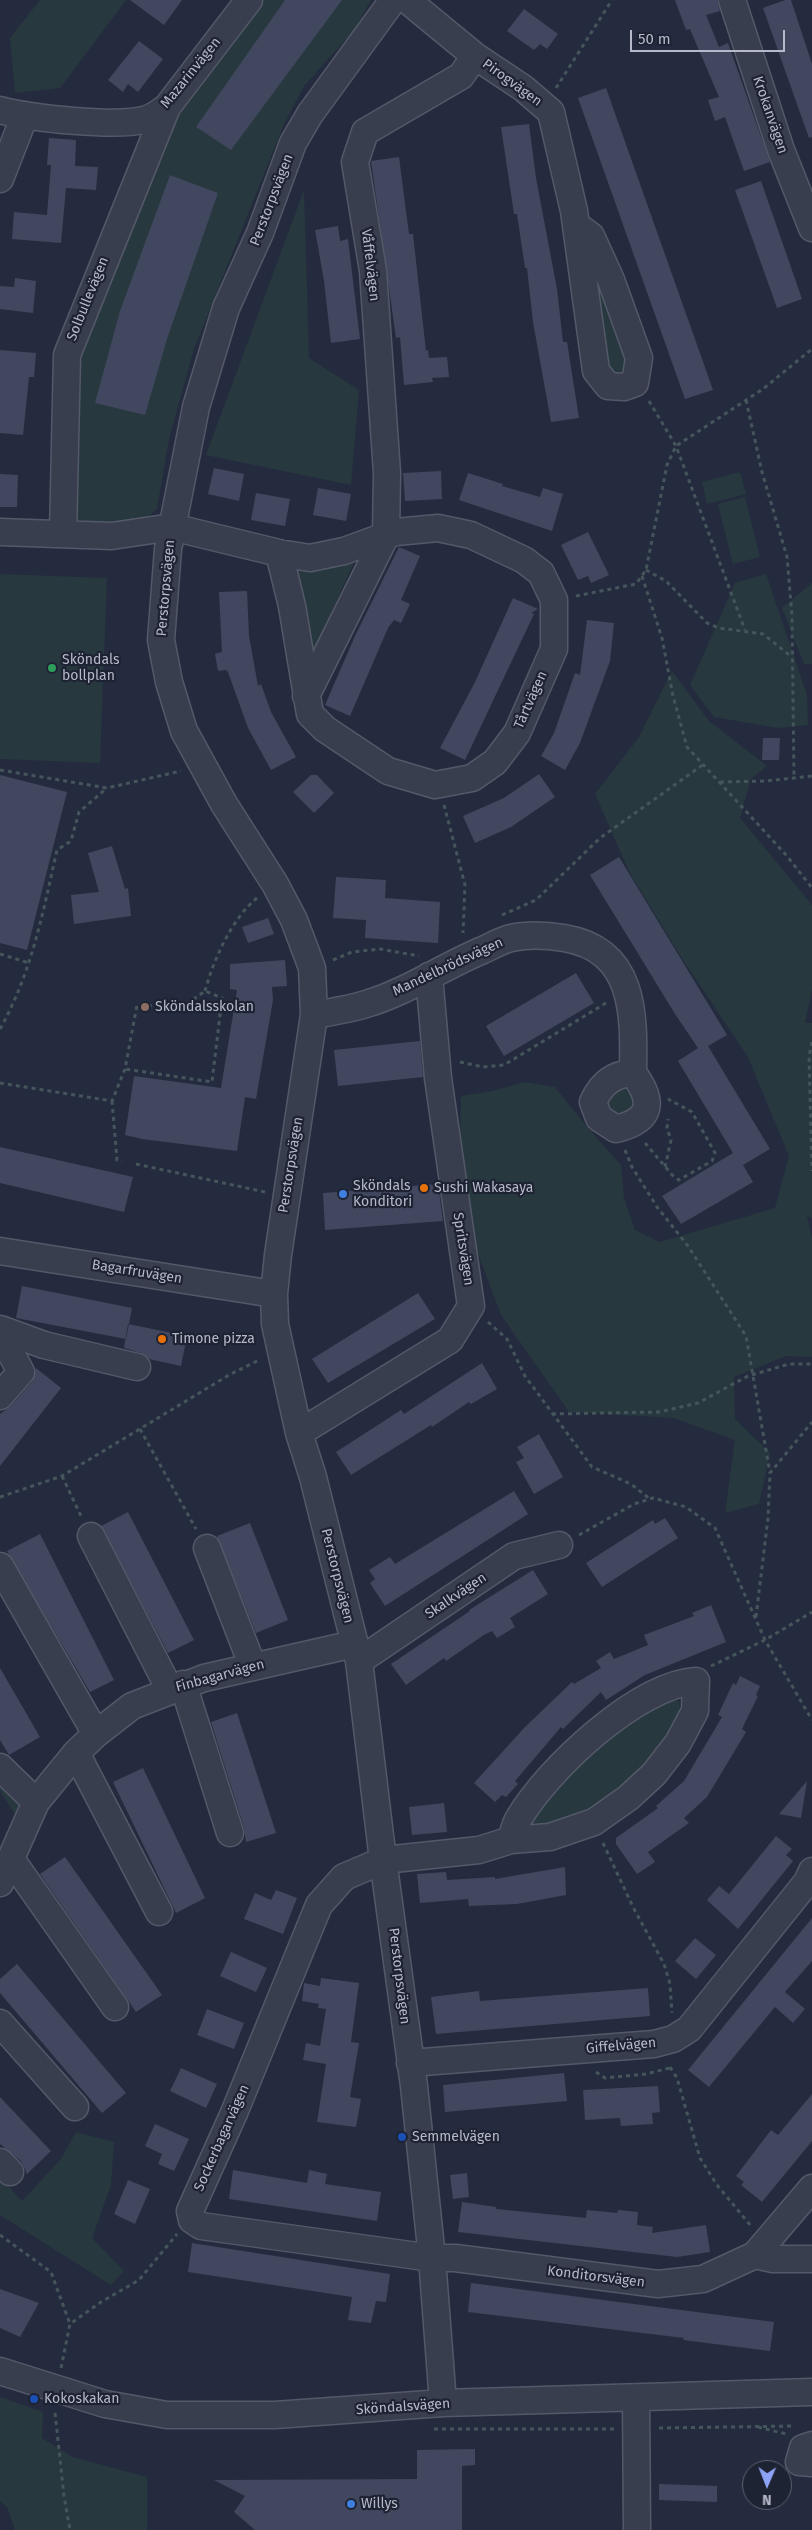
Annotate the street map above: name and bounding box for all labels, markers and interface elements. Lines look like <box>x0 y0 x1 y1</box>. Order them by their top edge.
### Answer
scale bar <box>632 20 787 52</box>
text: 50 m <box>638 30 671 48</box>
street label: Mazarinvägen <box>157 34 225 112</box>
street label: Pirogvägen <box>479 56 545 110</box>
street label: Krokanvägen <box>749 74 791 156</box>
street label: Perstorpsvägen <box>247 152 297 248</box>
street label: Våffelvägen <box>357 228 383 302</box>
street label: Solbullevägen <box>64 255 112 343</box>
street label: Perstorpsvägen <box>153 539 179 637</box>
place label: Sköndals bollplan <box>62 652 120 684</box>
marker: Sköndals bollplan <box>46 662 58 674</box>
street label: Tårtvägen <box>511 668 551 732</box>
street label: Mandelbrödsvägen <box>390 934 506 1000</box>
place label: Sköndalsskolan <box>155 999 254 1015</box>
marker: Sköndalsskolan <box>139 1001 151 1013</box>
street label: Perstorpsvägen <box>275 1116 307 1214</box>
place label: Sköndals Konditori <box>353 1178 412 1210</box>
place label: Sushi Wakasaya <box>434 1180 533 1196</box>
marker: Sushi Wakasaya <box>418 1182 430 1194</box>
marker: Sköndals Konditori <box>337 1188 349 1200</box>
street label: Spritsvägen <box>449 1211 477 1287</box>
street label: Bagarfruvägen <box>91 1257 183 1287</box>
place label: Timone pizza <box>172 1331 255 1347</box>
marker: Timone pizza <box>156 1333 168 1345</box>
street label: Perstorpsvägen <box>317 1527 357 1625</box>
street label: Skalkvägen <box>422 1569 490 1623</box>
street label: Finbagarvägen <box>174 1656 266 1696</box>
street label: Perstorpsvägen <box>385 1927 413 2025</box>
street label: Giffelvägen <box>585 2035 657 2057</box>
street label: Sockerbagarvägen <box>191 2082 253 2194</box>
place label: Semmelvägen <box>412 2129 500 2145</box>
marker: Semmelvägen <box>396 2131 408 2143</box>
street label: Konditorsvägen <box>546 2263 646 2291</box>
place label: Kokoskakan <box>44 2391 119 2407</box>
marker: Kokoskakan <box>28 2393 40 2405</box>
street label: Sköndalsvägen <box>355 2395 451 2419</box>
north arrow <box>742 2460 792 2510</box>
text: N <box>762 2491 772 2508</box>
place label: Willys <box>361 2496 398 2512</box>
marker: Willys <box>345 2498 357 2510</box>

